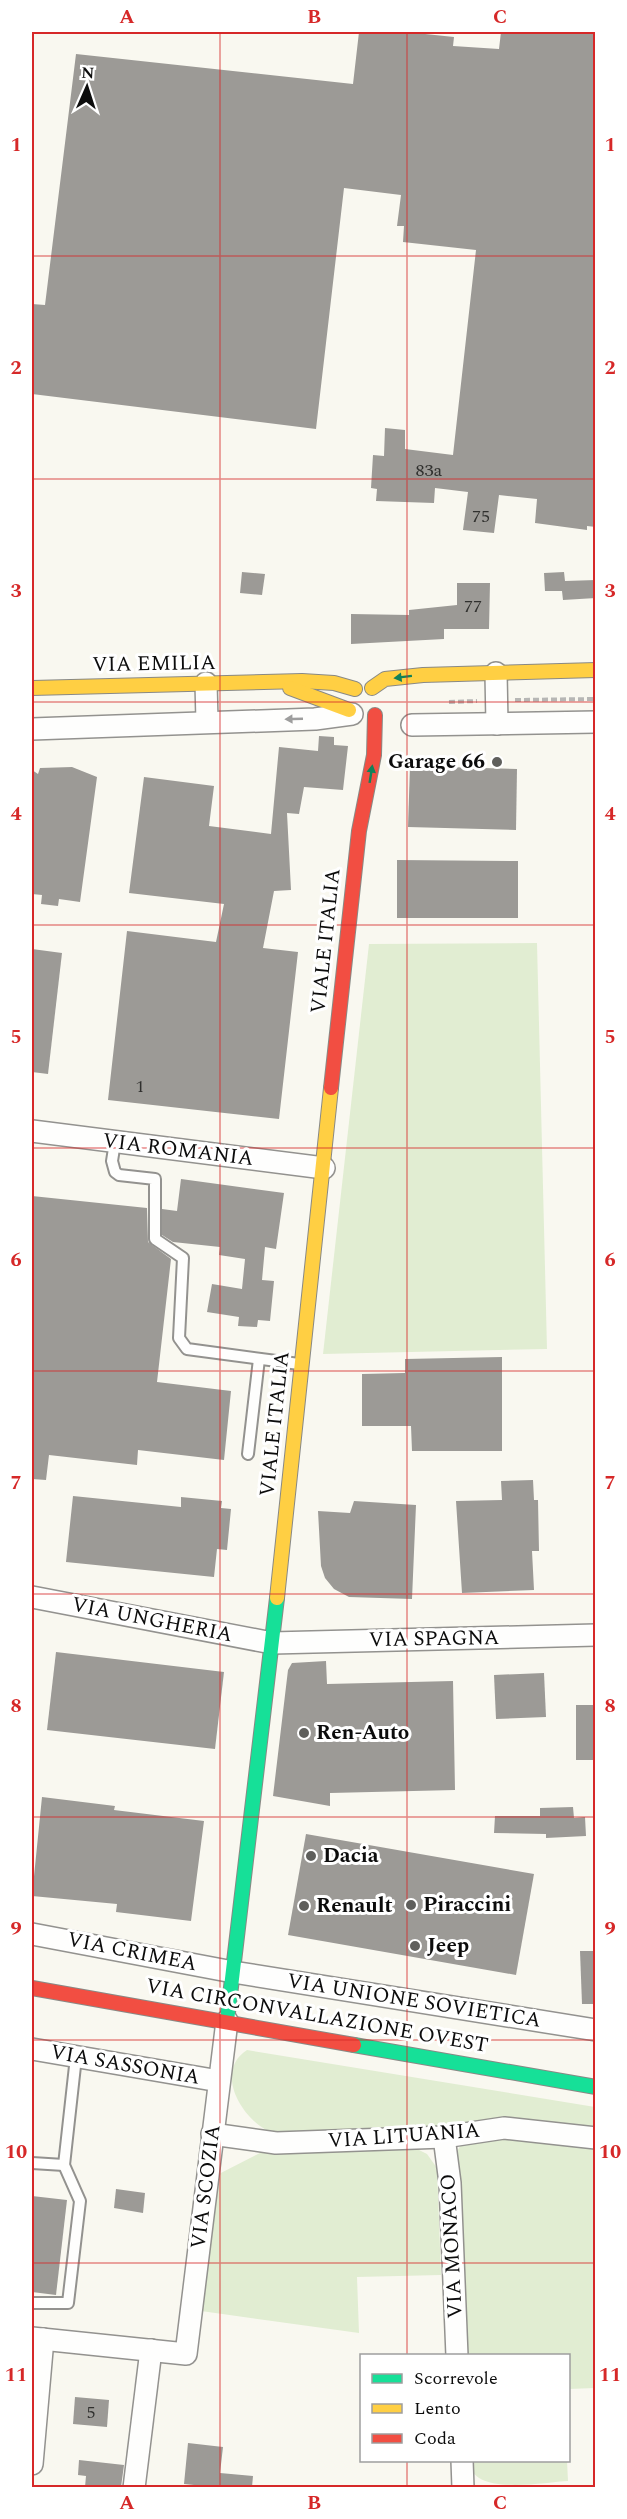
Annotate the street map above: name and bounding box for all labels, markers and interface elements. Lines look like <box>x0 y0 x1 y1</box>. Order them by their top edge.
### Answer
text: A <box>119 2 135 32</box>
text: B <box>307 2 321 32</box>
text: C <box>493 2 507 32</box>
north arrow <box>57 57 117 117</box>
text: N <box>81 61 95 85</box>
text: 1 <box>10 130 22 160</box>
text: 1 <box>604 130 616 160</box>
text: 2 <box>10 353 22 383</box>
text: 2 <box>604 353 616 383</box>
house number: 83a <box>416 457 443 484</box>
house number: 75 <box>472 503 490 530</box>
text: 3 <box>10 576 22 606</box>
text: 3 <box>604 576 616 606</box>
house number: 77 <box>464 593 482 620</box>
street label: VIA EMILIA <box>92 647 216 681</box>
one-way arrow <box>394 672 413 682</box>
one-way arrow <box>284 714 303 724</box>
place label: Garage 66 <box>388 746 485 778</box>
marker: Garage 66 <box>490 755 504 769</box>
one-way arrow <box>367 764 376 783</box>
text: 4 <box>10 799 22 829</box>
text: 4 <box>604 799 616 829</box>
street label: VIALE ITALIA <box>302 867 350 1015</box>
text: 5 <box>10 1022 22 1052</box>
text: 5 <box>604 1022 616 1052</box>
house number: 1 <box>136 1073 145 1100</box>
street label: VIA ROMANIA <box>101 1125 256 1175</box>
text: 6 <box>10 1245 22 1275</box>
text: 6 <box>604 1245 616 1275</box>
street label: VIALE ITALIA <box>251 1350 299 1498</box>
text: 7 <box>10 1468 22 1498</box>
text: 7 <box>604 1468 616 1498</box>
street label: VIA UNGHERIA <box>69 1589 235 1651</box>
street label: VIA SPAGNA <box>368 1622 500 1656</box>
text: 8 <box>10 1691 22 1721</box>
text: 8 <box>604 1691 616 1721</box>
place label: Ren-Auto <box>316 1717 409 1749</box>
marker: Ren-Auto <box>297 1726 311 1740</box>
place label: Dacia <box>323 1840 379 1872</box>
marker: Dacia <box>304 1849 318 1863</box>
place label: Piraccini <box>423 1889 511 1921</box>
place label: Renault <box>316 1890 393 1922</box>
marker: Piraccini <box>404 1898 418 1912</box>
marker: Renault <box>297 1899 311 1913</box>
text: 9 <box>10 1914 22 1944</box>
text: 9 <box>604 1914 616 1944</box>
street label: VIA CRIMEA <box>64 1924 200 1980</box>
place label: Jeep <box>427 1930 469 1962</box>
marker: Jeep <box>408 1939 422 1953</box>
street label: VIA UNIONE SOVIETICA <box>285 1965 544 2037</box>
street label: VIA CIRCONVALLAZIONE OVEST <box>143 1970 491 2062</box>
street label: VIA SASSONIA <box>48 2036 202 2094</box>
street label: VIA LITUANIA <box>327 2115 481 2157</box>
street label: VIA SCOZIA <box>182 2123 230 2251</box>
text: 10 <box>5 2137 27 2167</box>
text: 10 <box>599 2137 621 2167</box>
street label: VIA MONACO <box>432 2173 472 2319</box>
legend <box>360 2354 570 2462</box>
text: 11 <box>5 2360 27 2390</box>
text: 11 <box>599 2360 621 2390</box>
text: Scorrevole <box>414 2365 498 2392</box>
text: Lento <box>414 2395 461 2422</box>
house number: 5 <box>87 2399 96 2426</box>
text: Coda <box>414 2425 456 2452</box>
text: A <box>119 2488 135 2518</box>
text: B <box>307 2488 321 2518</box>
text: C <box>493 2488 507 2518</box>

